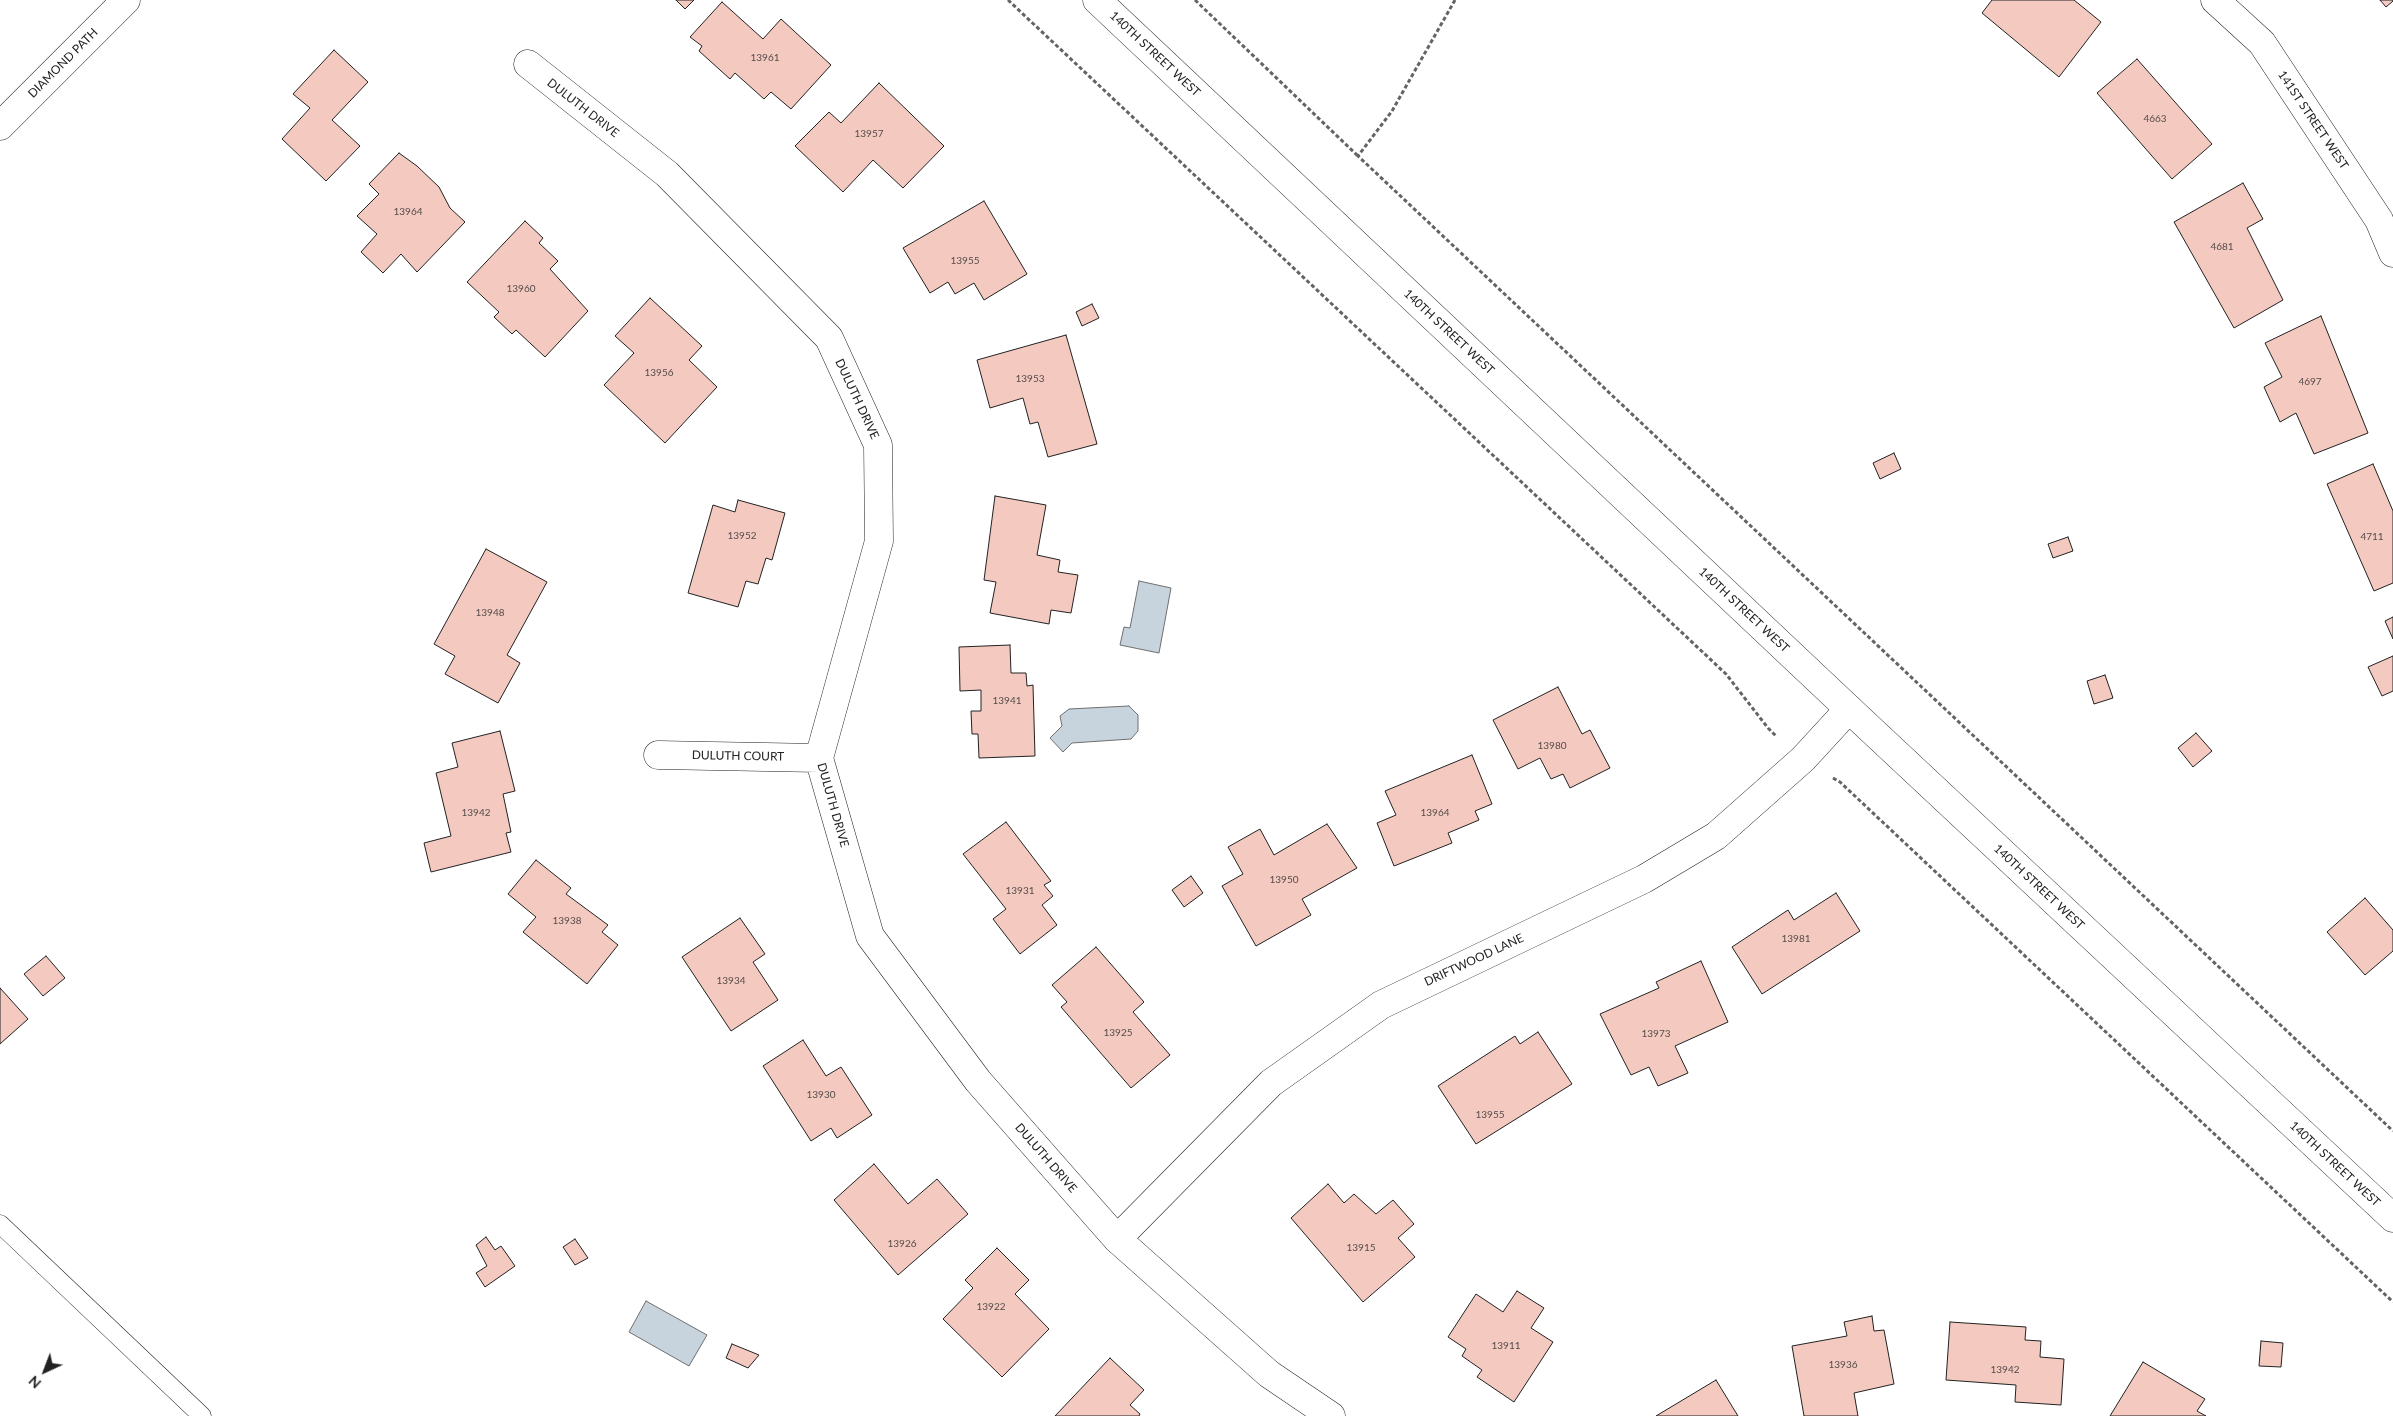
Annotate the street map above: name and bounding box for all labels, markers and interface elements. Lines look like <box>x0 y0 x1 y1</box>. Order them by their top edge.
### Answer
street label: 140TH STREET WEST <box>1107 8 1203 100</box>
street label: DIAMOND PATH <box>25 25 101 101</box>
house number: 13961 <box>751 52 779 64</box>
street label: 141ST STREET WEST <box>2275 68 2351 172</box>
street label: DULUTH DRIVE <box>544 76 622 140</box>
house number: 4663 <box>2143 113 2167 125</box>
house number: 13957 <box>855 128 883 140</box>
house number: 13964 <box>394 206 422 218</box>
house number: 4681 <box>2210 241 2234 253</box>
house number: 13955 <box>951 255 979 267</box>
house number: 13960 <box>507 283 535 295</box>
street label: 140TH STREET WEST <box>1401 286 1497 378</box>
street label: DULUTH DRIVE <box>832 357 882 441</box>
house number: 13956 <box>645 367 673 379</box>
house number: 13953 <box>1016 373 1044 385</box>
house number: 4697 <box>2298 376 2322 388</box>
house number: 13952 <box>728 530 756 542</box>
house number: 4711 <box>2360 531 2384 543</box>
street label: 140TH STREET WEST <box>1696 564 1792 656</box>
house number: 13948 <box>476 607 504 619</box>
house number: 13941 <box>993 695 1021 707</box>
house number: 13980 <box>1538 740 1566 752</box>
street label: DULUTH COURT <box>692 748 784 764</box>
street label: DULUTH DRIVE <box>814 761 852 849</box>
house number: 13942 <box>462 807 490 819</box>
house number: 13964 <box>1421 807 1449 819</box>
street label: 140TH STREET WEST <box>1991 841 2087 933</box>
house number: 13950 <box>1270 874 1298 886</box>
house number: 13931 <box>1006 885 1034 897</box>
house number: 13938 <box>553 915 581 927</box>
street label: DRIFTWOOD LANE <box>1422 931 1526 989</box>
house number: 13981 <box>1782 933 1810 945</box>
house number: 13934 <box>717 975 745 987</box>
house number: 13925 <box>1104 1027 1132 1039</box>
house number: 13973 <box>1642 1028 1670 1040</box>
house number: 13930 <box>807 1089 835 1101</box>
house number: 13955 <box>1476 1109 1504 1121</box>
street label: 140TH STREET WEST <box>2287 1118 2383 1210</box>
street label: DULUTH DRIVE <box>1012 1120 1080 1196</box>
house number: 13926 <box>888 1238 916 1250</box>
house number: 13915 <box>1347 1242 1375 1254</box>
house number: 13922 <box>977 1301 1005 1313</box>
house number: 13911 <box>1492 1340 1520 1352</box>
north arrow <box>20 1346 70 1396</box>
house number: 13936 <box>1829 1359 1857 1371</box>
house number: 13942 <box>1991 1364 2019 1376</box>
text: N <box>25 1372 44 1392</box>

